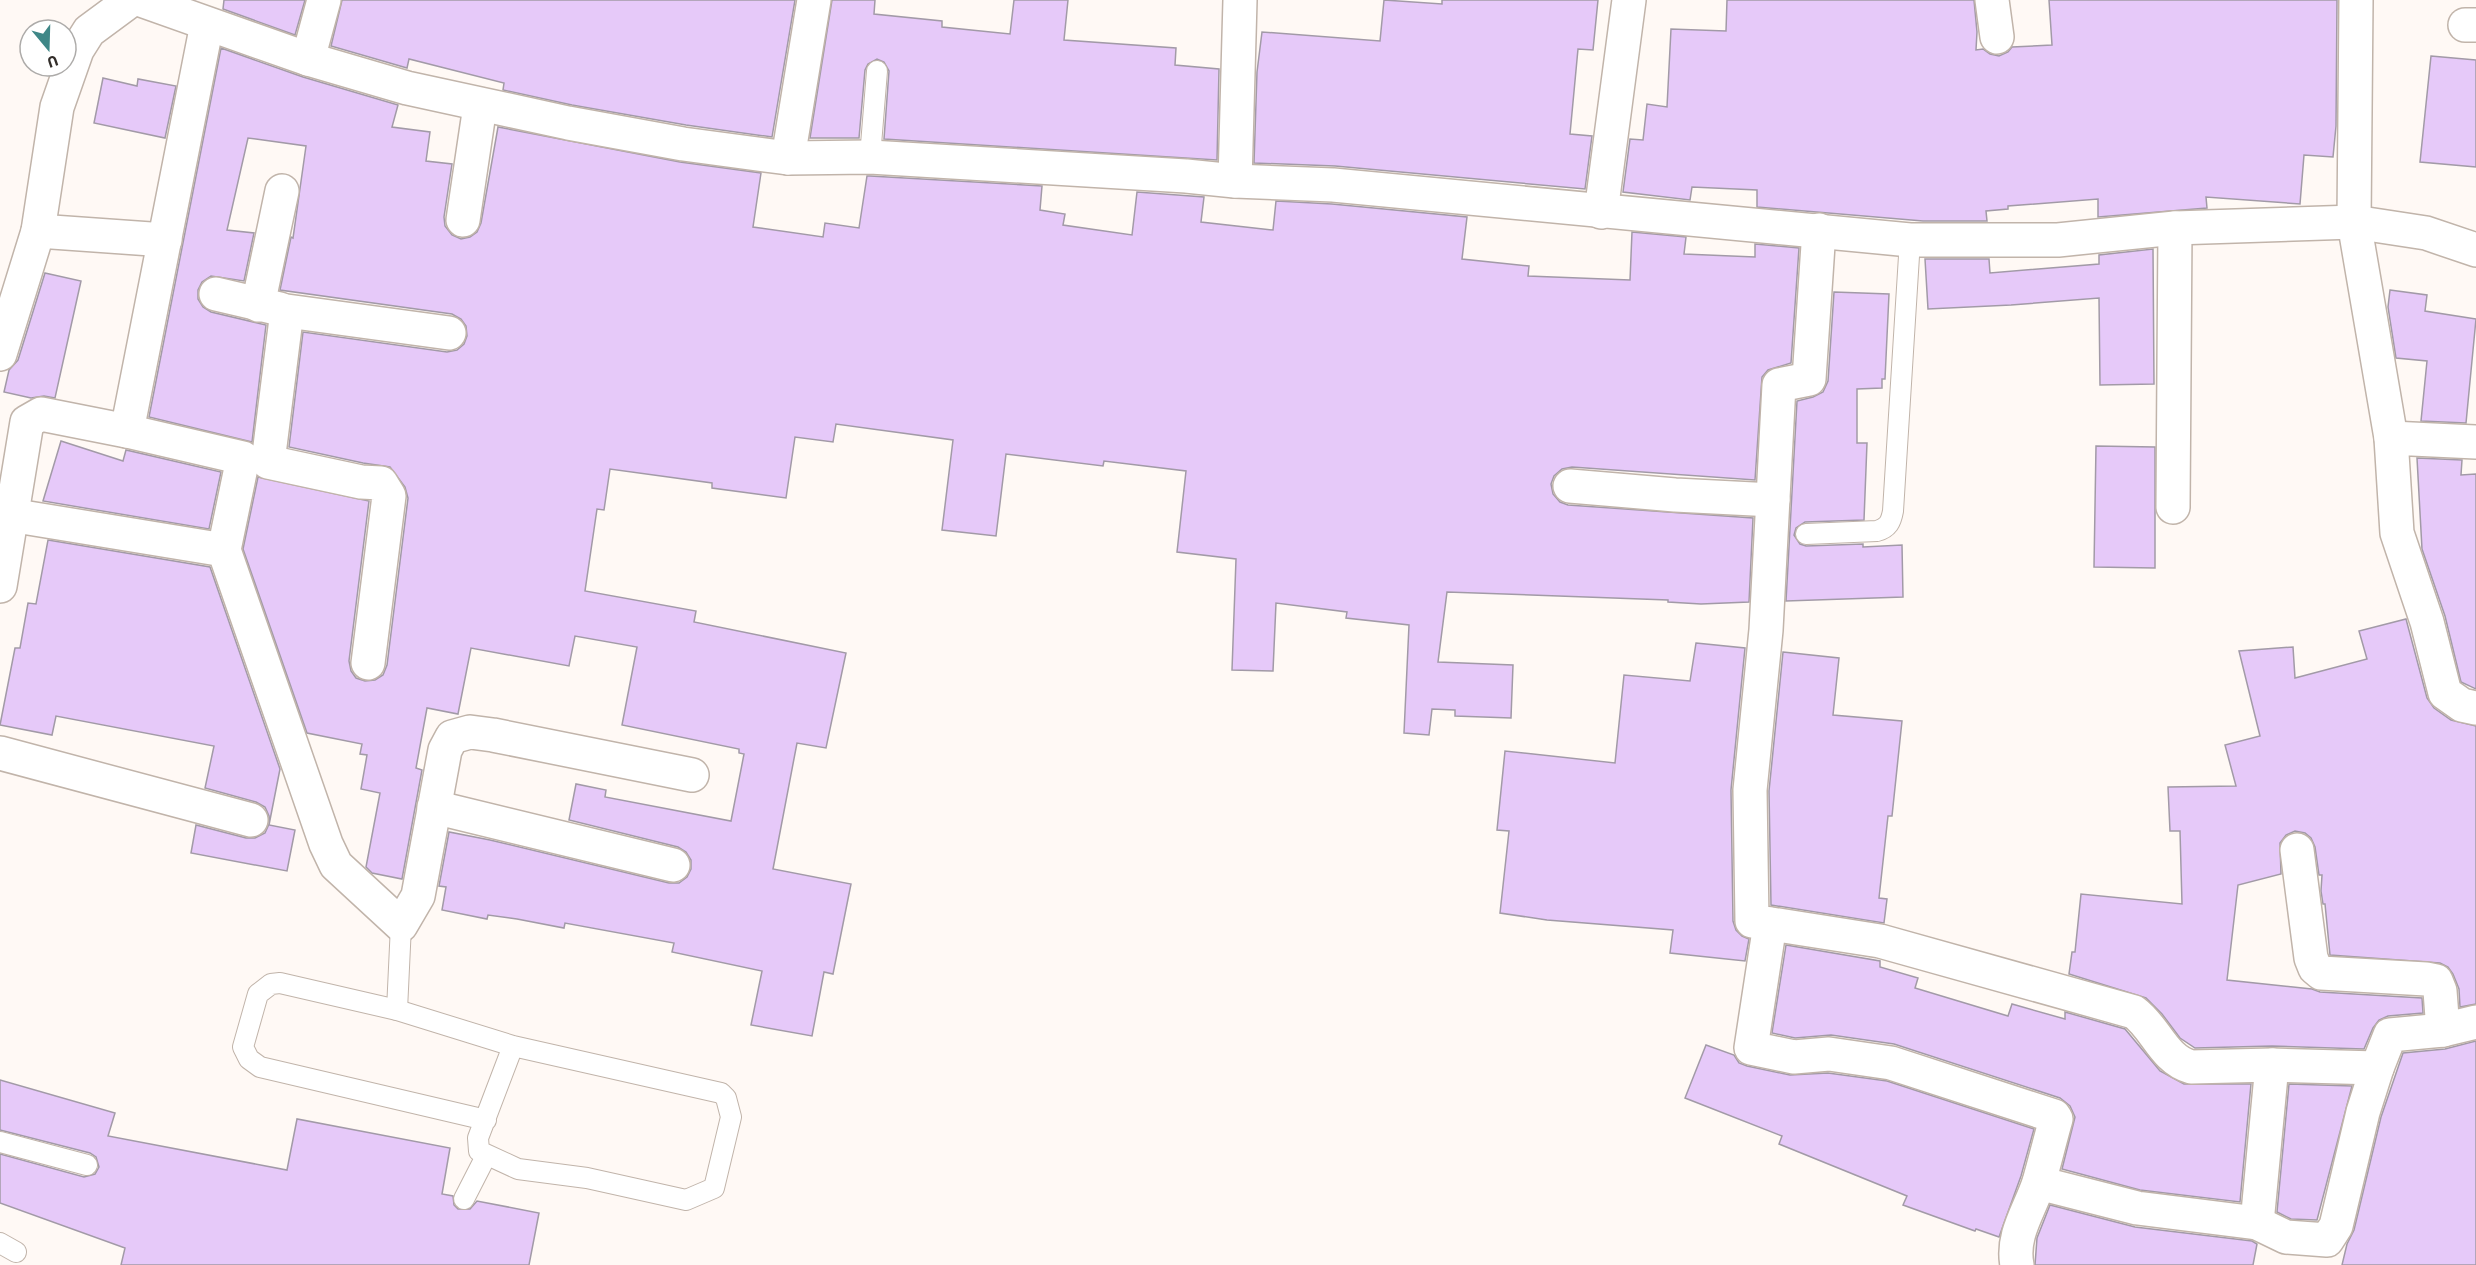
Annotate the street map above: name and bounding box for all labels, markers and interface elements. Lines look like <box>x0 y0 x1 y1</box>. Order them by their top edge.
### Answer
north arrow <box>18 18 78 78</box>
text: U <box>44 49 61 73</box>

